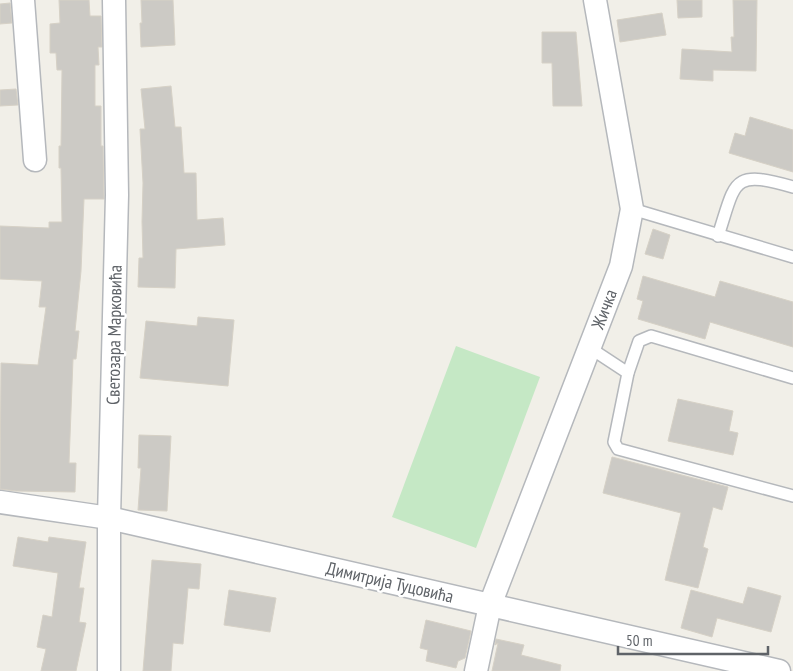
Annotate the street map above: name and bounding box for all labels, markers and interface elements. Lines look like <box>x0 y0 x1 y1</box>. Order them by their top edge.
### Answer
street label: Светозара Марковића <box>101 265 127 405</box>
street label: Жичка <box>586 286 622 333</box>
street label: Димитрија Туцовића <box>324 556 456 608</box>
scale bar <box>618 624 768 656</box>
text: 50 m <box>626 631 652 650</box>

